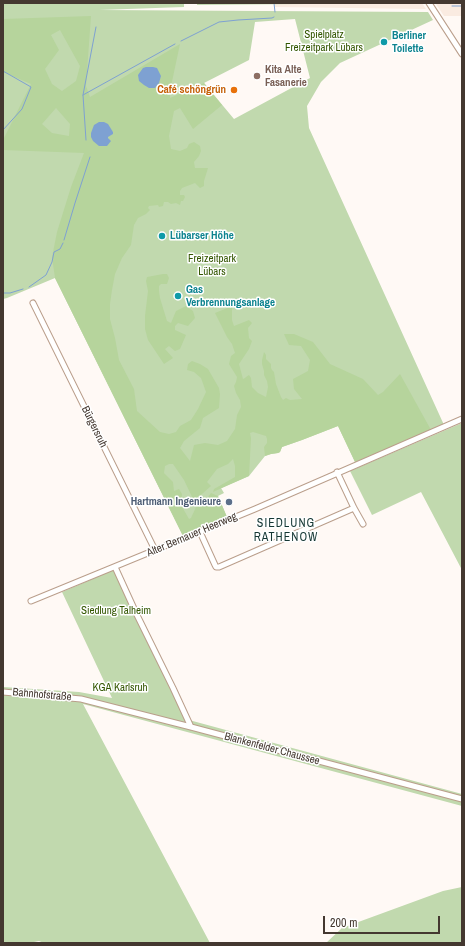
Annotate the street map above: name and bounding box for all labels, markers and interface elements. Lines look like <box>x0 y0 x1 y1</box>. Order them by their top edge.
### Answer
park label: Spielplatz Freizeitpark Lübars <box>285 28 363 54</box>
place label: Berliner Toilette <box>392 29 426 55</box>
marker: Berliner Toilette <box>379 37 389 47</box>
place label: Kita Alte Fasanerie <box>265 63 307 89</box>
marker: Kita Alte Fasanerie <box>252 71 262 81</box>
place label: Café schöngrün <box>157 83 226 97</box>
marker: Café schöngrün <box>229 85 239 95</box>
place label: Lübarser Höhe <box>170 229 234 243</box>
marker: Lübarser Höhe <box>157 231 167 241</box>
park label: Freizeitpark Lübars <box>188 252 236 278</box>
place label: Gas Verbrennungsanlage <box>186 283 275 309</box>
marker: Gas Verbrennungsanlage <box>173 291 183 301</box>
street label: Bürgersruh <box>78 404 110 450</box>
place label: Hartmann Ingenieure <box>131 495 221 509</box>
marker: Hartmann Ingenieure <box>224 497 234 507</box>
street label: Alter Bernauer Heerweg <box>145 510 239 560</box>
district label: SIEDLUNG RATHENOW <box>254 517 318 545</box>
park label: Siedlung Talheim <box>81 604 151 618</box>
park label: KGA Karlsruh <box>92 681 148 695</box>
street label: Bahnhofstraße <box>12 686 72 704</box>
street label: Blankenfelder Chaussee <box>223 730 321 768</box>
scale bar <box>325 908 442 934</box>
text: 200 m <box>330 915 357 931</box>

